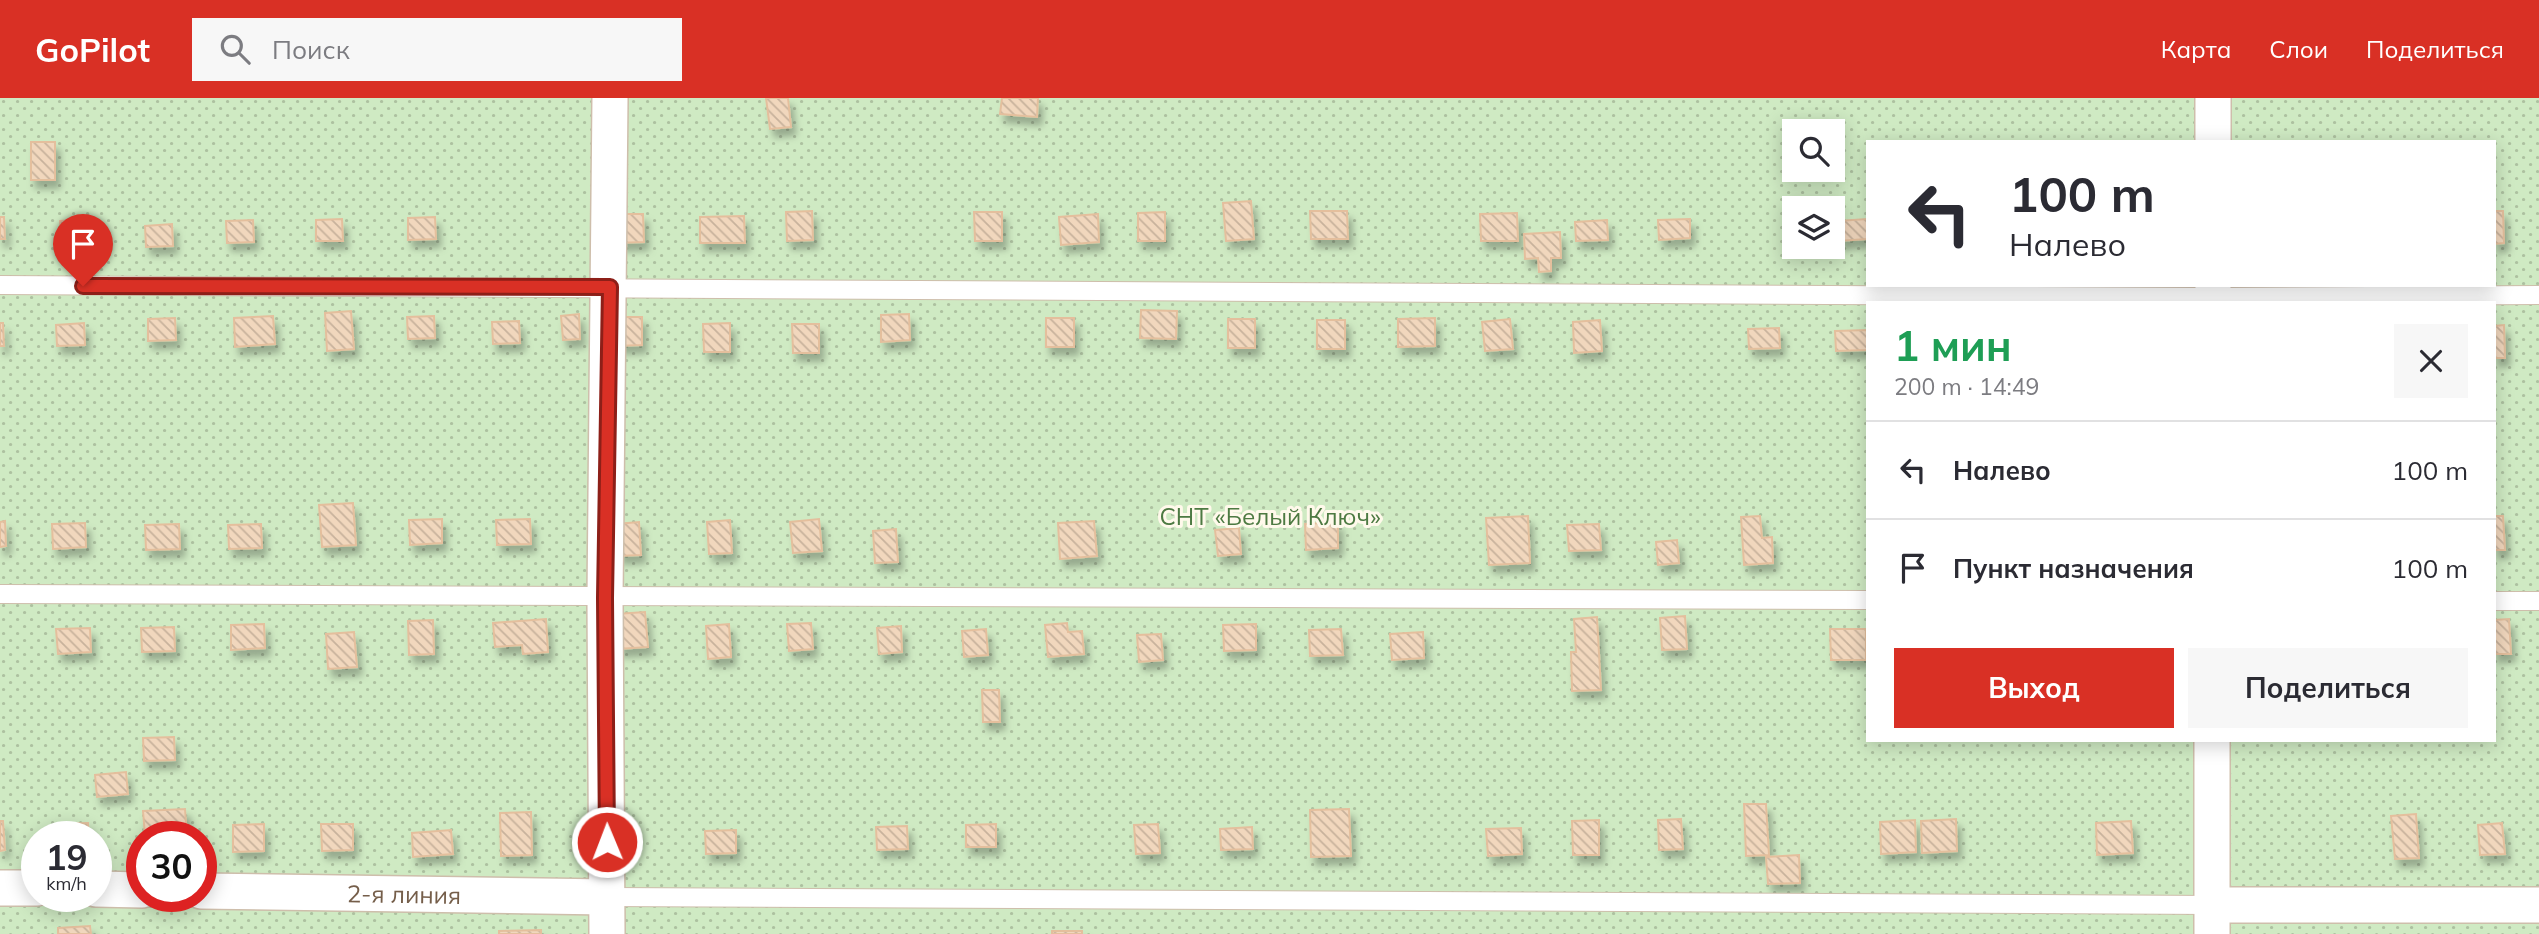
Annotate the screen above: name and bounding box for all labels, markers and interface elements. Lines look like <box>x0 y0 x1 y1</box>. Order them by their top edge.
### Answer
search box <box>192 18 682 81</box>
text: GoPilot <box>35 29 150 70</box>
icon: search <box>216 30 254 68</box>
text: Поиск <box>272 33 350 66</box>
text: Карта <box>2161 34 2231 64</box>
text: Слои <box>2269 34 2328 64</box>
text: Поделиться <box>2366 34 2504 64</box>
map controls <box>1782 119 1845 259</box>
button: search <box>1782 119 1845 182</box>
text: 100 m <box>2009 163 2155 224</box>
icon: left <box>1894 168 1985 259</box>
button: layers <box>1782 196 1845 259</box>
pin <box>53 214 113 286</box>
text: Налево <box>2009 224 2126 264</box>
icon: arrive <box>64 225 102 263</box>
text: 1 мин <box>1894 319 2012 372</box>
button: close <box>2394 324 2468 398</box>
text: 200 m · 14:49 <box>1894 372 2039 401</box>
icon: left <box>1894 451 1932 489</box>
text: Налево <box>1953 454 2051 487</box>
text: 100 m <box>2392 454 2468 487</box>
park label: СНТ «Белый Ключ» <box>1159 501 1381 531</box>
icon: arrive <box>1894 549 1932 587</box>
text: Пункт назначения <box>1953 552 2194 585</box>
text: 100 m <box>2392 552 2468 585</box>
button: Выход <box>1894 648 2174 728</box>
button: Поделиться <box>2188 648 2468 728</box>
position arrow <box>570 805 644 879</box>
speed limit sign: 30 <box>126 821 217 912</box>
text: 19 <box>45 835 88 879</box>
text: km/h <box>46 872 87 895</box>
street label: 2-я линия <box>347 878 461 910</box>

